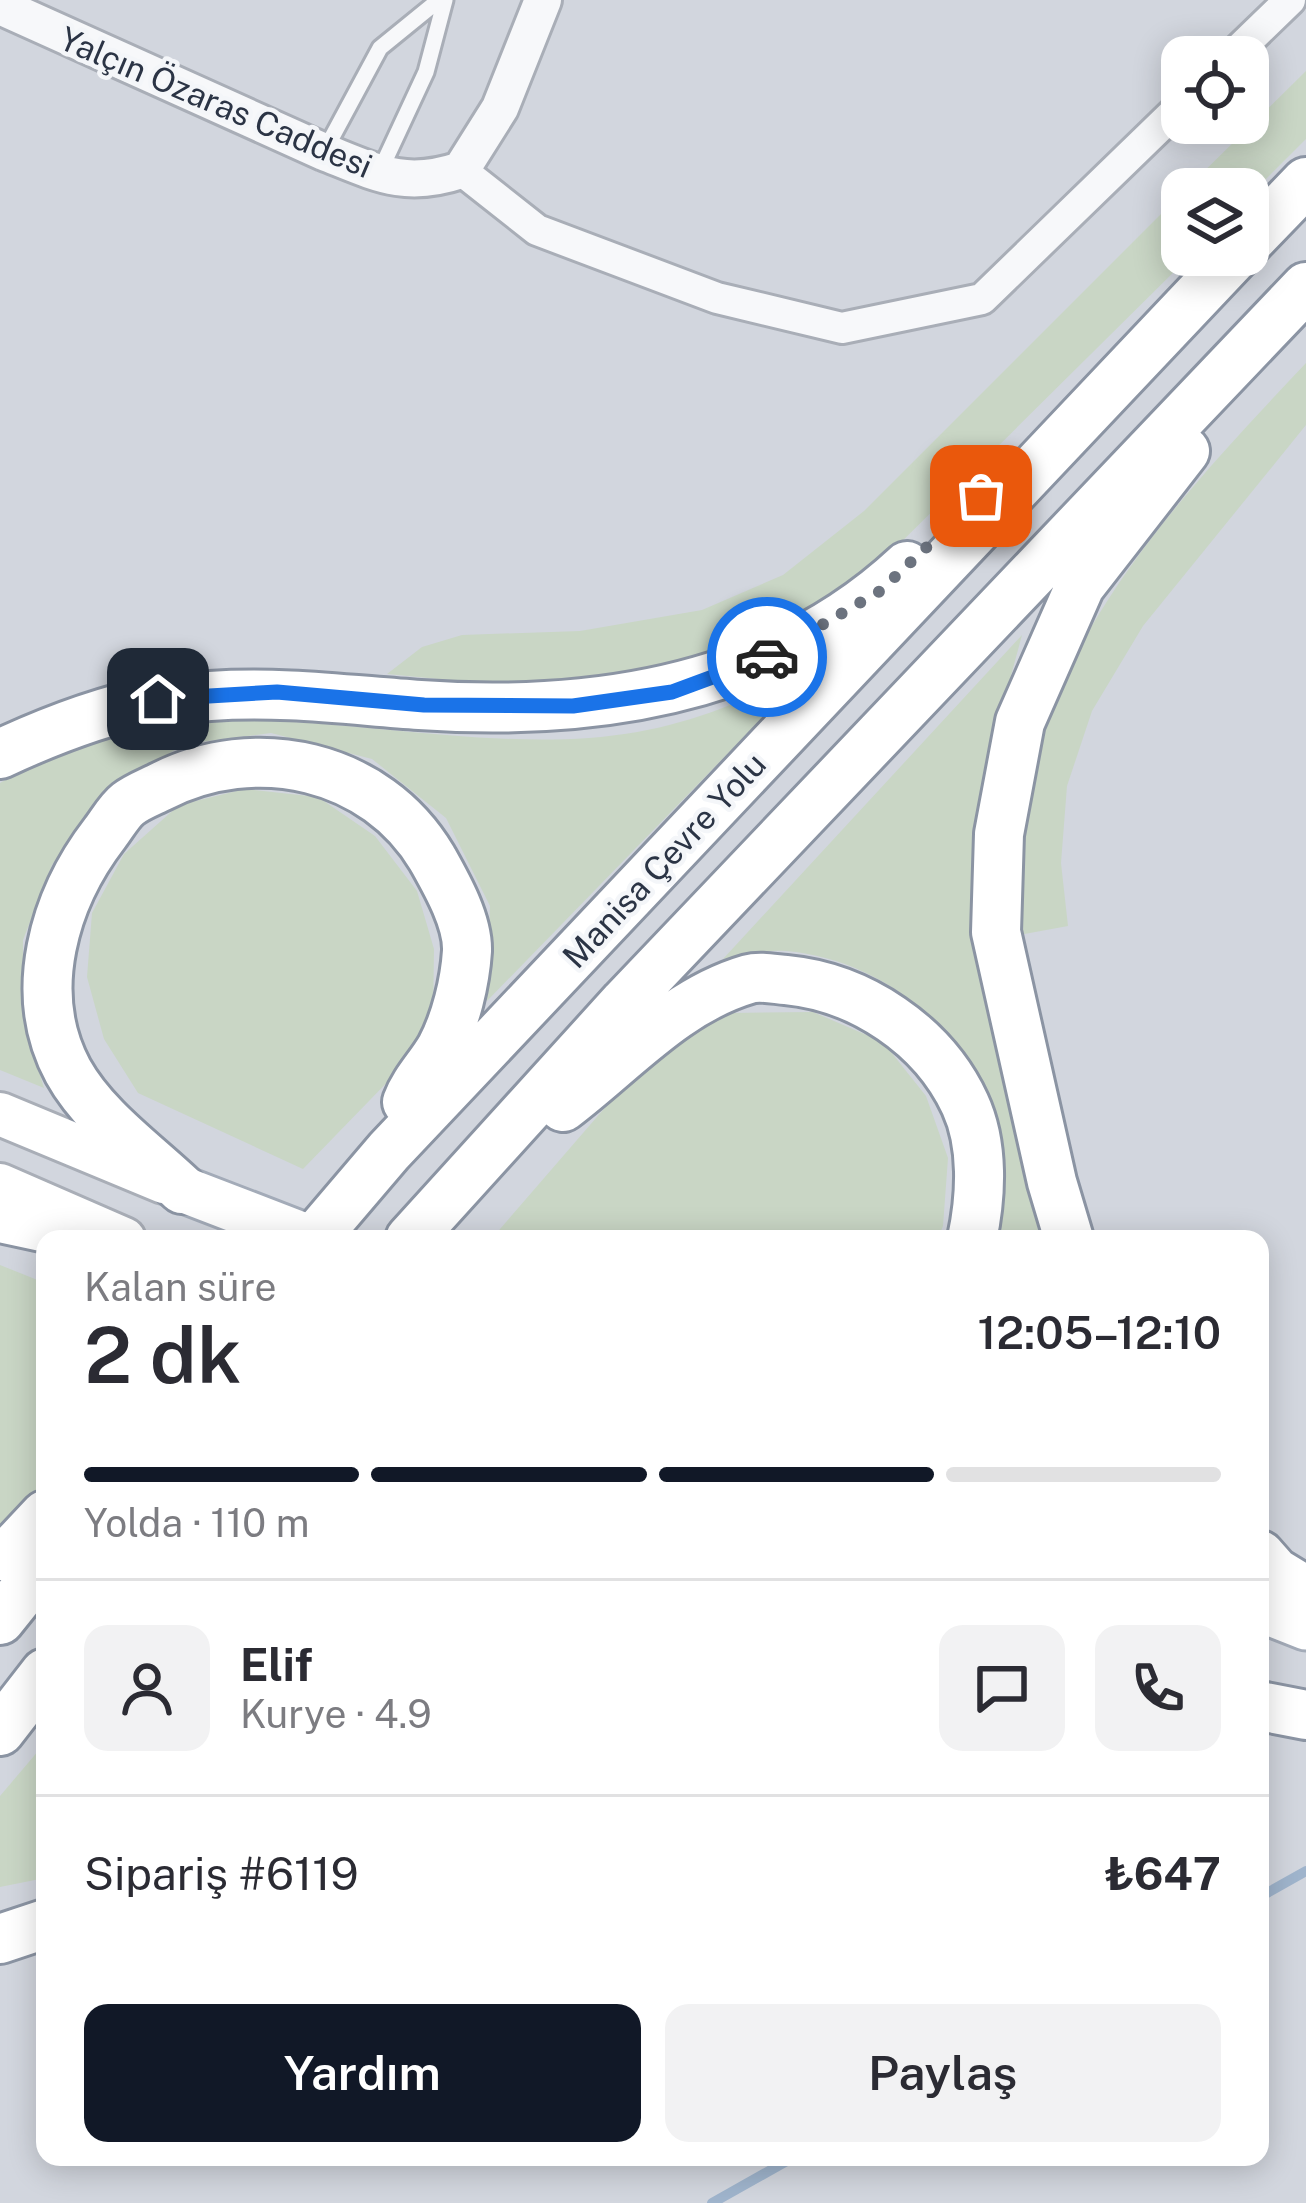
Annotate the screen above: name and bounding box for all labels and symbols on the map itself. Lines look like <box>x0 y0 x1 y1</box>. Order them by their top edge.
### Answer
street label: Yalçın Özaras Caddesi <box>54 17 379 185</box>
pin <box>930 445 1032 547</box>
courier <box>707 597 827 717</box>
pin <box>107 648 209 750</box>
street label: Manisa Çevre Yolu <box>555 745 773 975</box>

